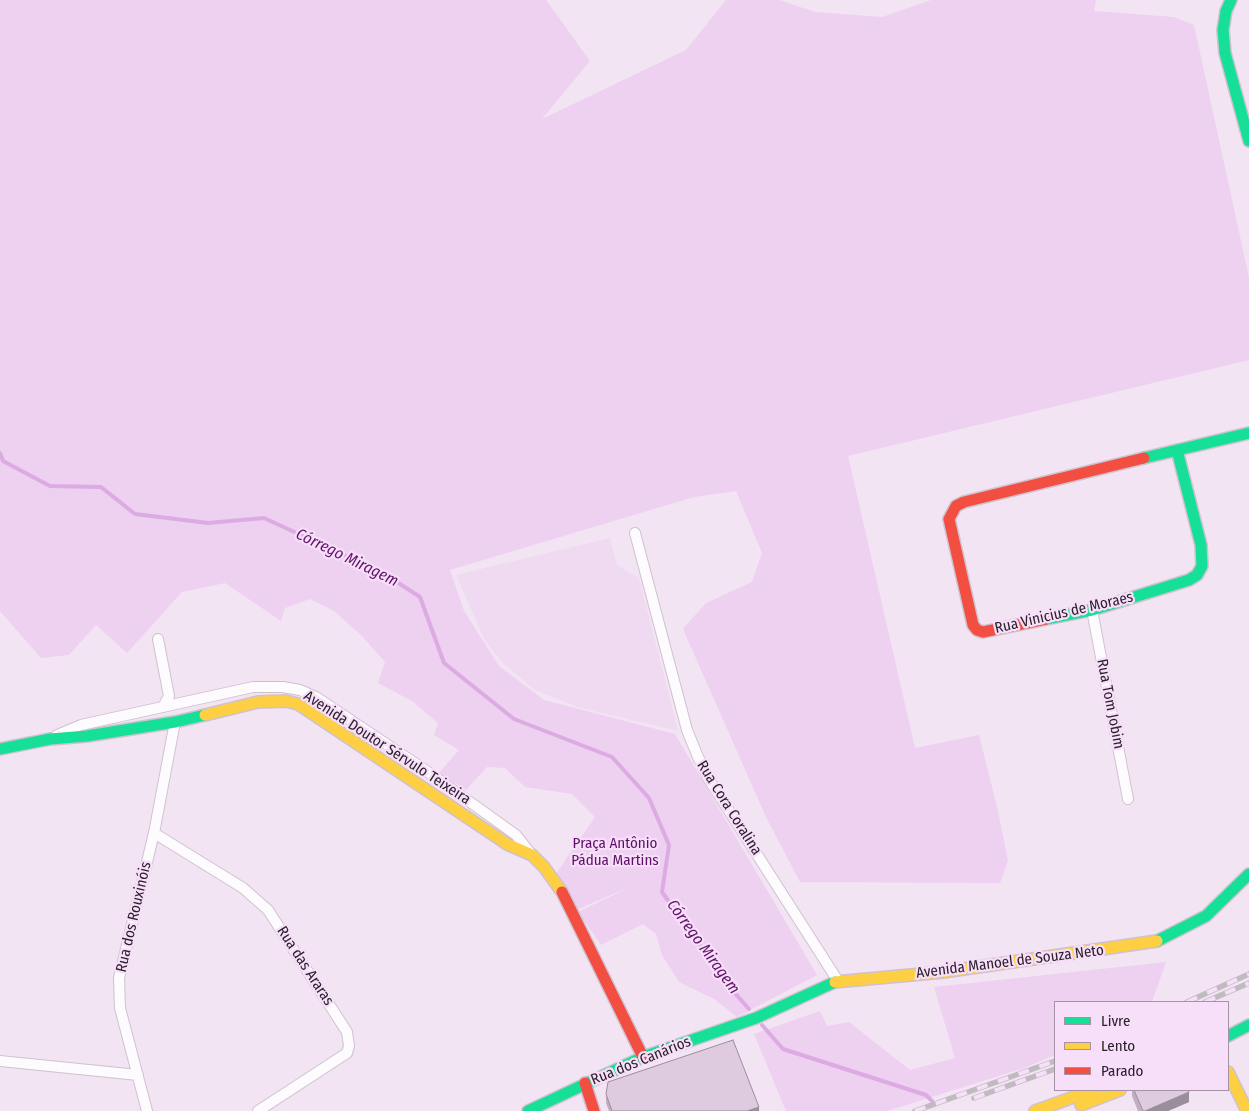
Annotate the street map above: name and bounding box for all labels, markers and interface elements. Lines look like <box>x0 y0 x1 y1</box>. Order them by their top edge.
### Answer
water label: Córrego Miragem <box>293 525 401 591</box>
street label: Rua Vinicius de Moraes <box>993 588 1135 638</box>
street label: Rua Tom Jobim <box>1092 657 1128 751</box>
street label: Avenida Doutor Sérvulo Teixeira <box>300 687 474 809</box>
street label: Rua Cora Coralina <box>693 757 765 859</box>
park label: Praça Antônio Pádua Martins <box>571 835 659 870</box>
street label: Rua dos Rouxinóis <box>113 860 155 974</box>
water label: Córrego Miragem <box>662 896 744 998</box>
street label: Rua das Araras <box>273 923 337 1009</box>
street label: Avenida Manoel de Souza Neto <box>915 942 1105 982</box>
legend <box>1054 1001 1229 1091</box>
text: Livre <box>1101 1012 1130 1030</box>
street label: Rua dos Canários <box>588 1033 694 1089</box>
text: Lento <box>1101 1037 1135 1055</box>
text: Parado <box>1101 1062 1143 1080</box>

